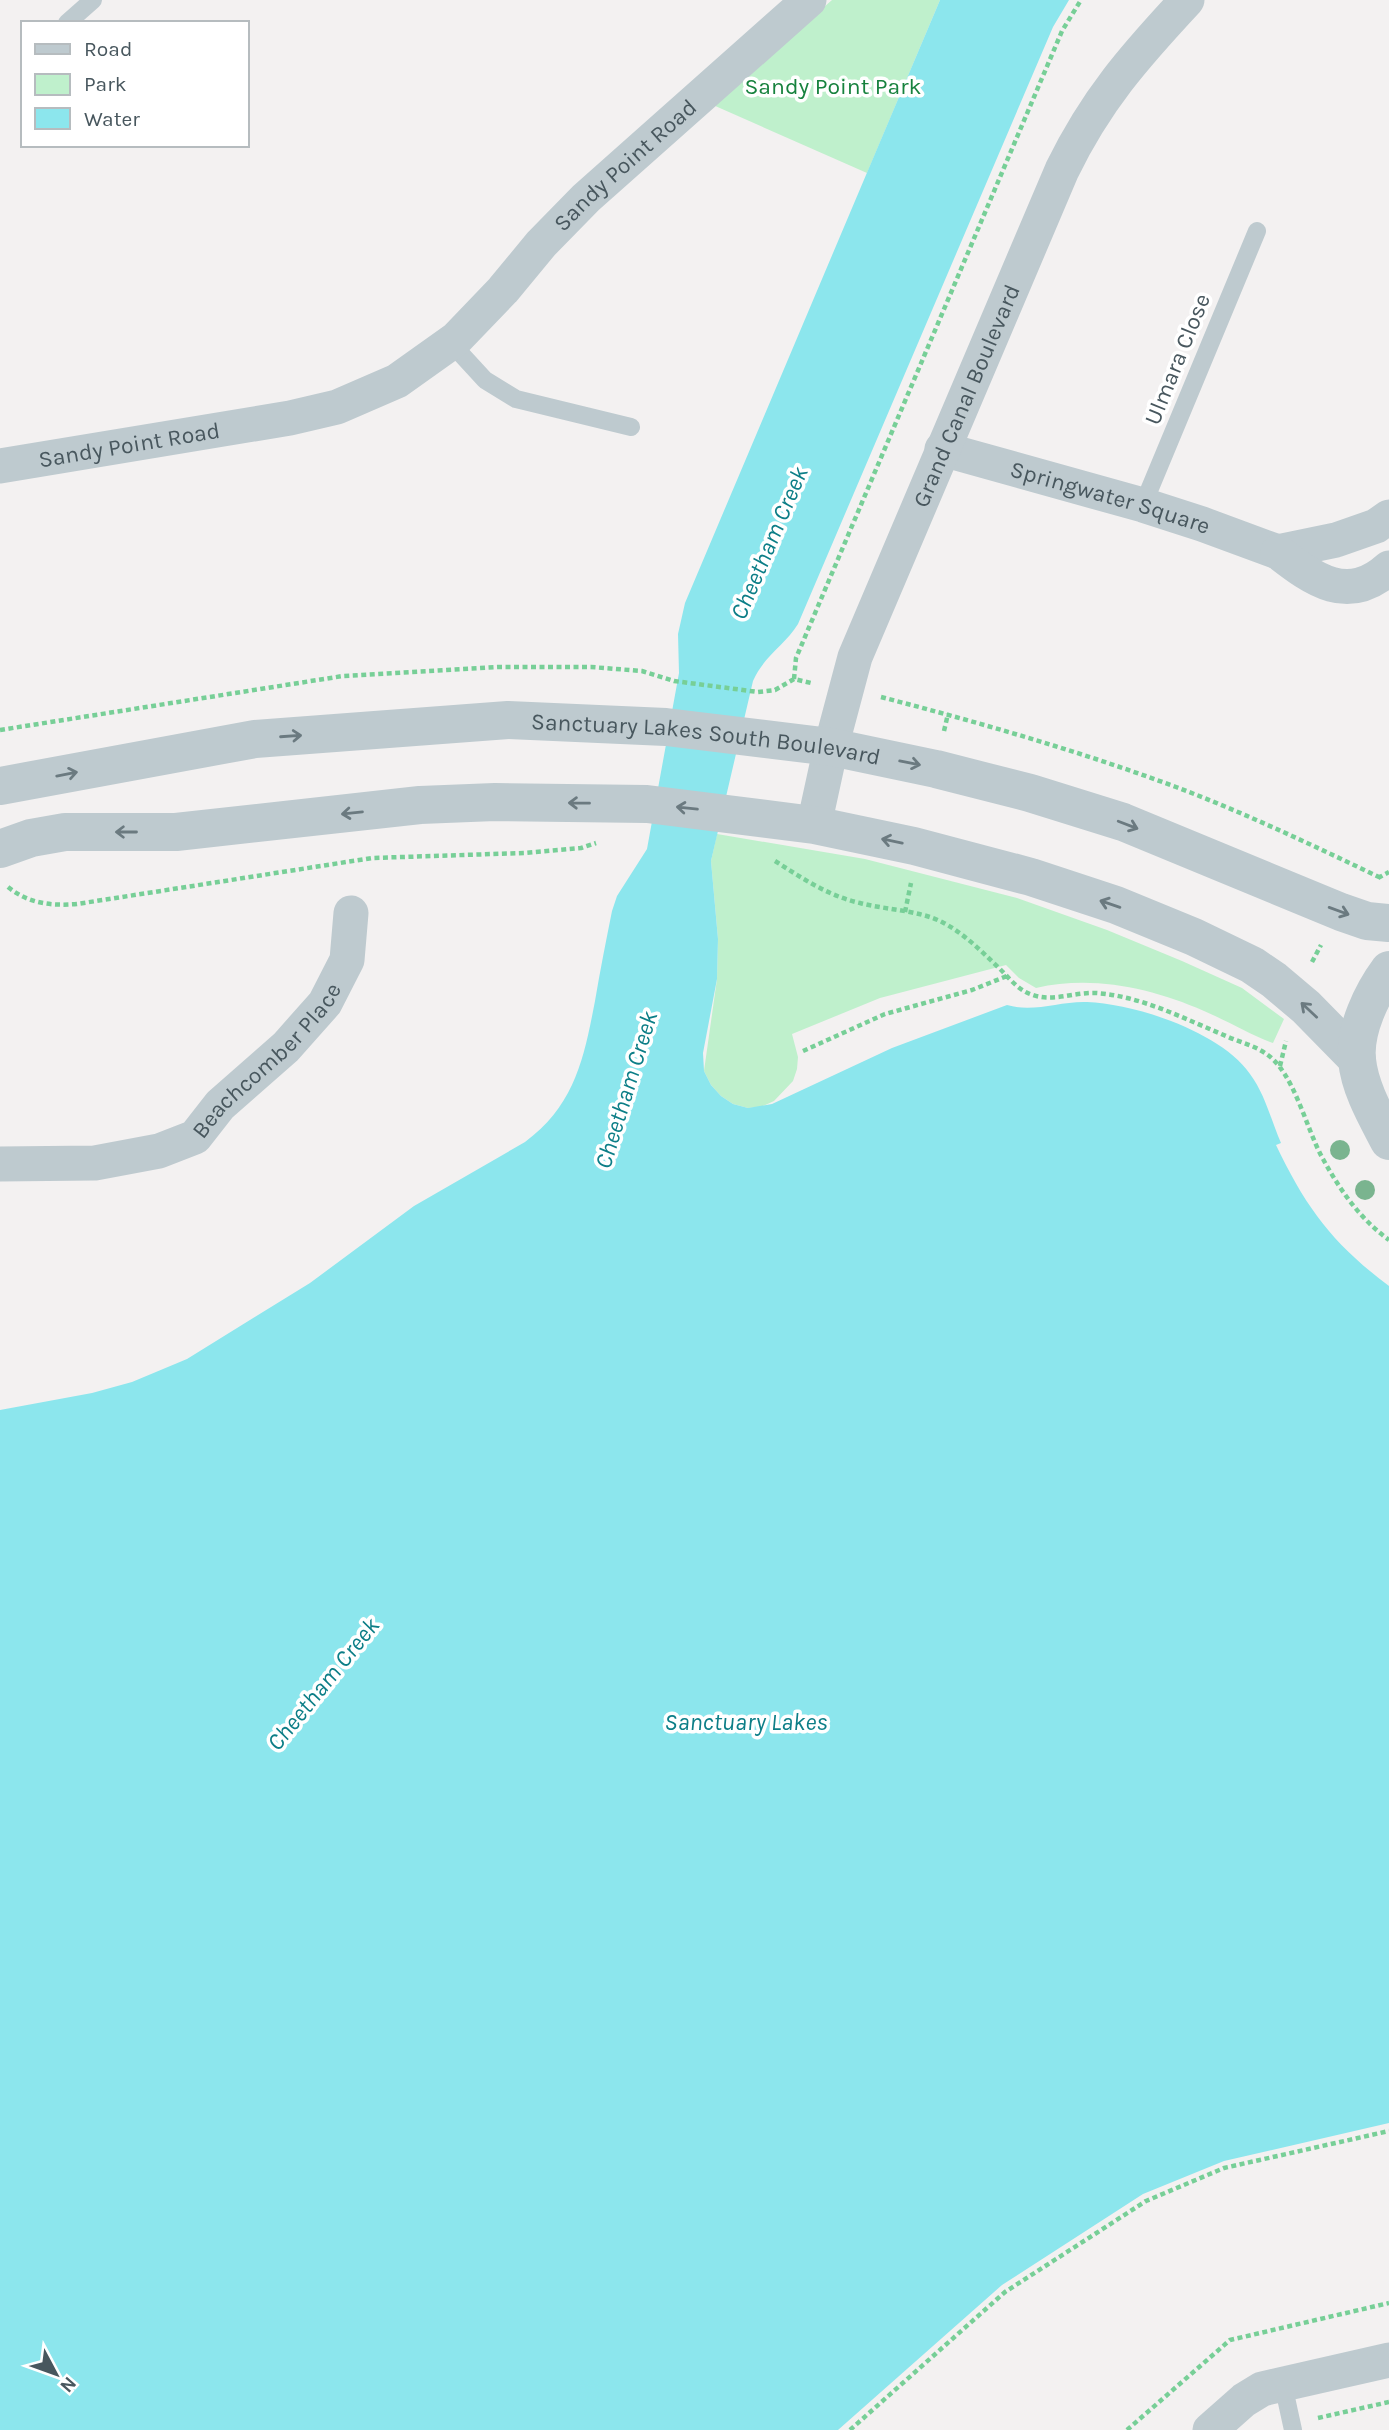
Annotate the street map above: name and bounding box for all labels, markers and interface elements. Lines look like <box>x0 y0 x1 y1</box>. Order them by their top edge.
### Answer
legend <box>21 21 248 147</box>
text: Road <box>84 37 132 61</box>
text: Park <box>84 72 127 96</box>
park label: Sandy Point Park <box>744 73 922 100</box>
street label: Sandy Point Road <box>548 93 702 237</box>
text: Water <box>84 107 140 131</box>
street label: Grand Canal Boulevard <box>907 280 1026 511</box>
street label: Ulmara Close <box>1139 290 1216 429</box>
street label: Sandy Point Road <box>37 417 222 473</box>
street label: Springwater Square <box>1007 456 1214 540</box>
water label: Cheetham Creek <box>724 462 814 623</box>
street label: Sanctuary Lakes South Boulevard <box>531 708 883 771</box>
one-way arrow <box>280 729 302 742</box>
one-way arrow <box>898 757 921 771</box>
one-way arrow <box>55 767 78 780</box>
one-way arrow <box>568 796 591 810</box>
one-way arrow <box>677 801 699 814</box>
one-way arrow <box>341 806 364 819</box>
one-way arrow <box>1117 820 1139 832</box>
one-way arrow <box>114 825 137 839</box>
one-way arrow <box>881 833 904 847</box>
one-way arrow <box>1100 897 1122 909</box>
one-way arrow <box>1327 906 1349 919</box>
street label: Beachcomber Place <box>186 979 347 1144</box>
one-way arrow <box>1300 1002 1318 1018</box>
water label: Cheetham Creek <box>589 1007 663 1172</box>
water label: Cheetham Creek <box>261 1611 386 1756</box>
water label: Sanctuary Lakes <box>664 1708 828 1736</box>
north arrow <box>21 2339 91 2409</box>
text: N <box>55 2372 81 2397</box>

